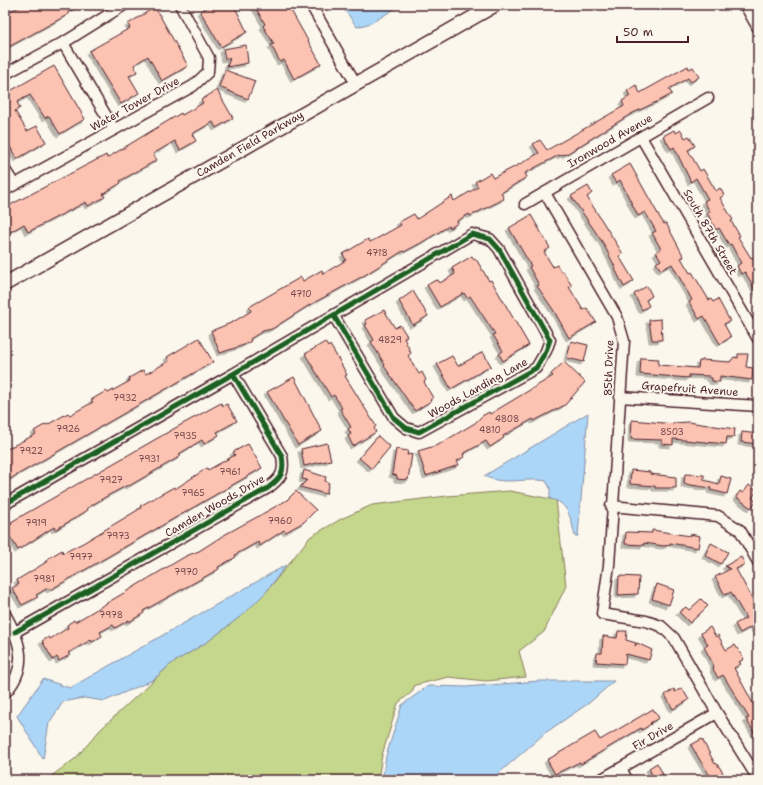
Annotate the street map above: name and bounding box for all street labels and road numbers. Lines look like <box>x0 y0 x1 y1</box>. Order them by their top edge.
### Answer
street label: Water Tower Drive <box>88 73 182 135</box>
street label: Camden Field Parkway <box>194 107 306 181</box>
street label: Ironwood Avenue <box>565 111 655 171</box>
street label: South 87th Street <box>679 187 741 278</box>
street label: 85th Drive <box>601 340 617 396</box>
street label: Woods Landing Lane <box>426 354 530 422</box>
street label: Grapefruit Avenue <box>641 378 739 400</box>
street label: Camden Woods Drive <box>162 471 268 541</box>
street label: Fir Drive <box>630 718 676 754</box>

